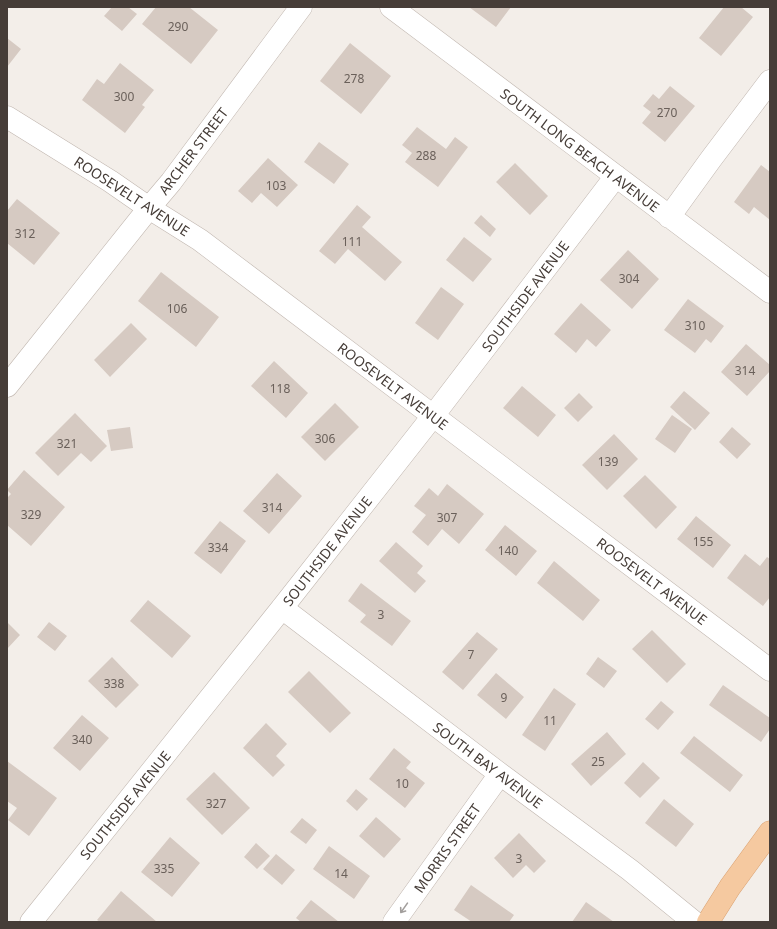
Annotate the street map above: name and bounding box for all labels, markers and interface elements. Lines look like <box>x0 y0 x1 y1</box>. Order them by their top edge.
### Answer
house number: 290 <box>168 18 188 35</box>
house number: 278 <box>344 70 364 87</box>
street label: SOUTH LONG BEACH AVENUE <box>497 84 663 216</box>
house number: 300 <box>114 88 134 105</box>
street label: ARCHER STREET <box>154 103 232 198</box>
house number: 270 <box>657 104 677 121</box>
house number: 288 <box>416 147 436 164</box>
street label: ROOSEVELT AVENUE <box>71 152 193 240</box>
house number: 103 <box>266 177 286 194</box>
house number: 312 <box>15 225 35 242</box>
house number: 111 <box>342 233 362 250</box>
street label: SOUTHSIDE AVENUE <box>477 237 573 355</box>
house number: 304 <box>619 270 639 287</box>
house number: 106 <box>167 300 187 317</box>
house number: 310 <box>685 317 705 334</box>
street label: ROOSEVELT AVENUE <box>334 338 452 434</box>
house number: 314 <box>735 362 755 379</box>
house number: 118 <box>270 380 290 397</box>
house number: 306 <box>315 430 335 447</box>
house number: 321 <box>57 435 77 452</box>
house number: 139 <box>598 453 618 470</box>
street label: SOUTHSIDE AVENUE <box>278 492 376 610</box>
house number: 314 <box>262 499 282 516</box>
house number: 329 <box>21 506 41 523</box>
house number: 307 <box>437 509 457 526</box>
street label: ROOSEVELT AVENUE <box>593 533 711 629</box>
house number: 155 <box>693 533 713 550</box>
house number: 334 <box>208 539 228 556</box>
house number: 140 <box>498 542 518 559</box>
house number: 3 <box>378 606 385 623</box>
house number: 7 <box>468 646 475 663</box>
house number: 338 <box>104 675 124 692</box>
house number: 9 <box>501 689 508 706</box>
house number: 11 <box>543 712 557 729</box>
street label: SOUTH BAY AVENUE <box>429 717 547 813</box>
house number: 340 <box>72 731 92 748</box>
street label: SOUTHSIDE AVENUE <box>75 747 175 863</box>
house number: 25 <box>591 753 605 770</box>
house number: 10 <box>395 775 409 792</box>
house number: 327 <box>206 795 226 812</box>
street label: MORRIS STREET <box>409 800 485 896</box>
house number: 3 <box>516 850 523 867</box>
house number: 335 <box>154 860 174 877</box>
house number: 14 <box>334 865 348 882</box>
one-way arrow <box>400 902 408 913</box>

